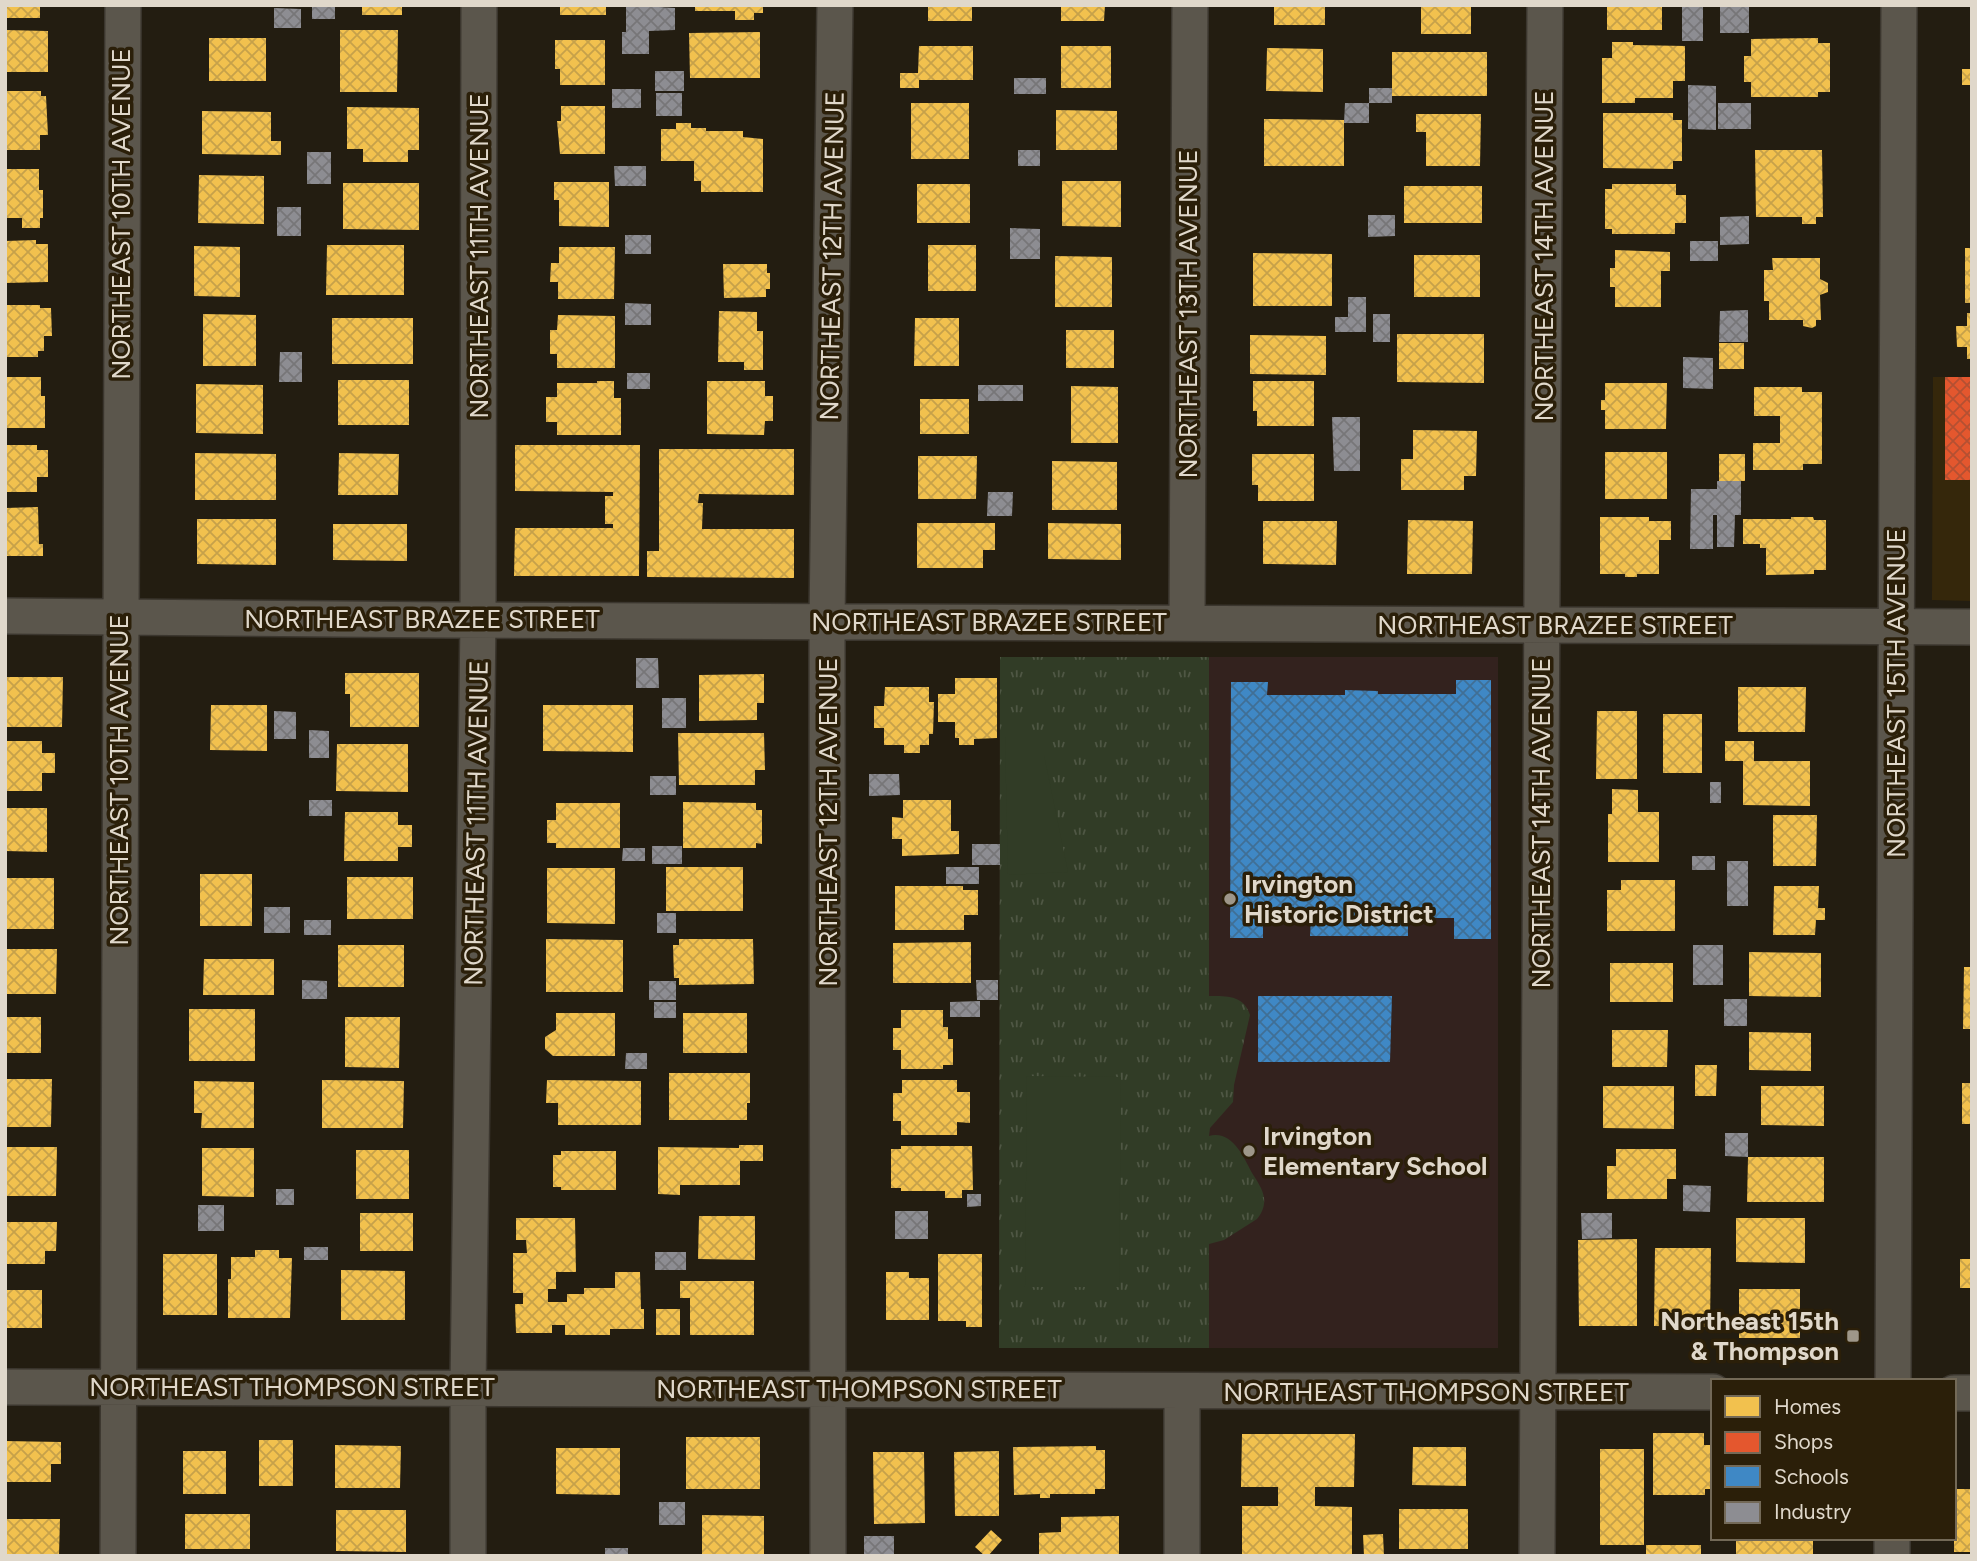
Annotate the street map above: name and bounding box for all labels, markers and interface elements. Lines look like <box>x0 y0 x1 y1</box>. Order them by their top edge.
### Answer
street label: NORTHEAST 10TH AVENUE <box>105 48 137 380</box>
street label: NORTHEAST 14TH AVENUE <box>1528 90 1560 422</box>
street label: NORTHEAST 12TH AVENUE <box>813 91 851 421</box>
street label: NORTHEAST 11TH AVENUE <box>463 93 495 419</box>
street label: NORTHEAST 13TH AVENUE <box>1172 149 1204 479</box>
street label: NORTHEAST 15TH AVENUE <box>1880 528 1912 858</box>
street label: NORTHEAST BRAZEE STREET <box>244 603 600 635</box>
street label: NORTHEAST BRAZEE STREET <box>811 606 1167 638</box>
street label: NORTHEAST BRAZEE STREET <box>1377 609 1733 641</box>
street label: NORTHEAST 10TH AVENUE <box>103 614 135 946</box>
street label: NORTHEAST 12TH AVENUE <box>812 657 844 987</box>
street label: NORTHEAST 14TH AVENUE <box>1525 657 1557 989</box>
street label: NORTHEAST 11TH AVENUE <box>457 660 495 986</box>
place label: Irvington Historic District <box>1244 868 1434 930</box>
marker: Irvington Historic District <box>1222 891 1238 907</box>
place label: Irvington Elementary School <box>1263 1120 1487 1182</box>
marker: Irvington Elementary School <box>1241 1143 1257 1159</box>
place label: Northeast 15th & Thompson <box>1660 1305 1839 1367</box>
marker: Northeast 15th & Thompson <box>1845 1328 1861 1344</box>
street label: NORTHEAST THOMPSON STREET <box>89 1371 495 1403</box>
street label: NORTHEAST THOMPSON STREET <box>656 1373 1062 1405</box>
street label: NORTHEAST THOMPSON STREET <box>1223 1376 1629 1408</box>
legend <box>1711 1379 1956 1540</box>
text: Homes <box>1774 1394 1841 1419</box>
text: Shops <box>1774 1429 1833 1454</box>
text: Schools <box>1774 1464 1849 1489</box>
text: Industry <box>1774 1499 1851 1524</box>

